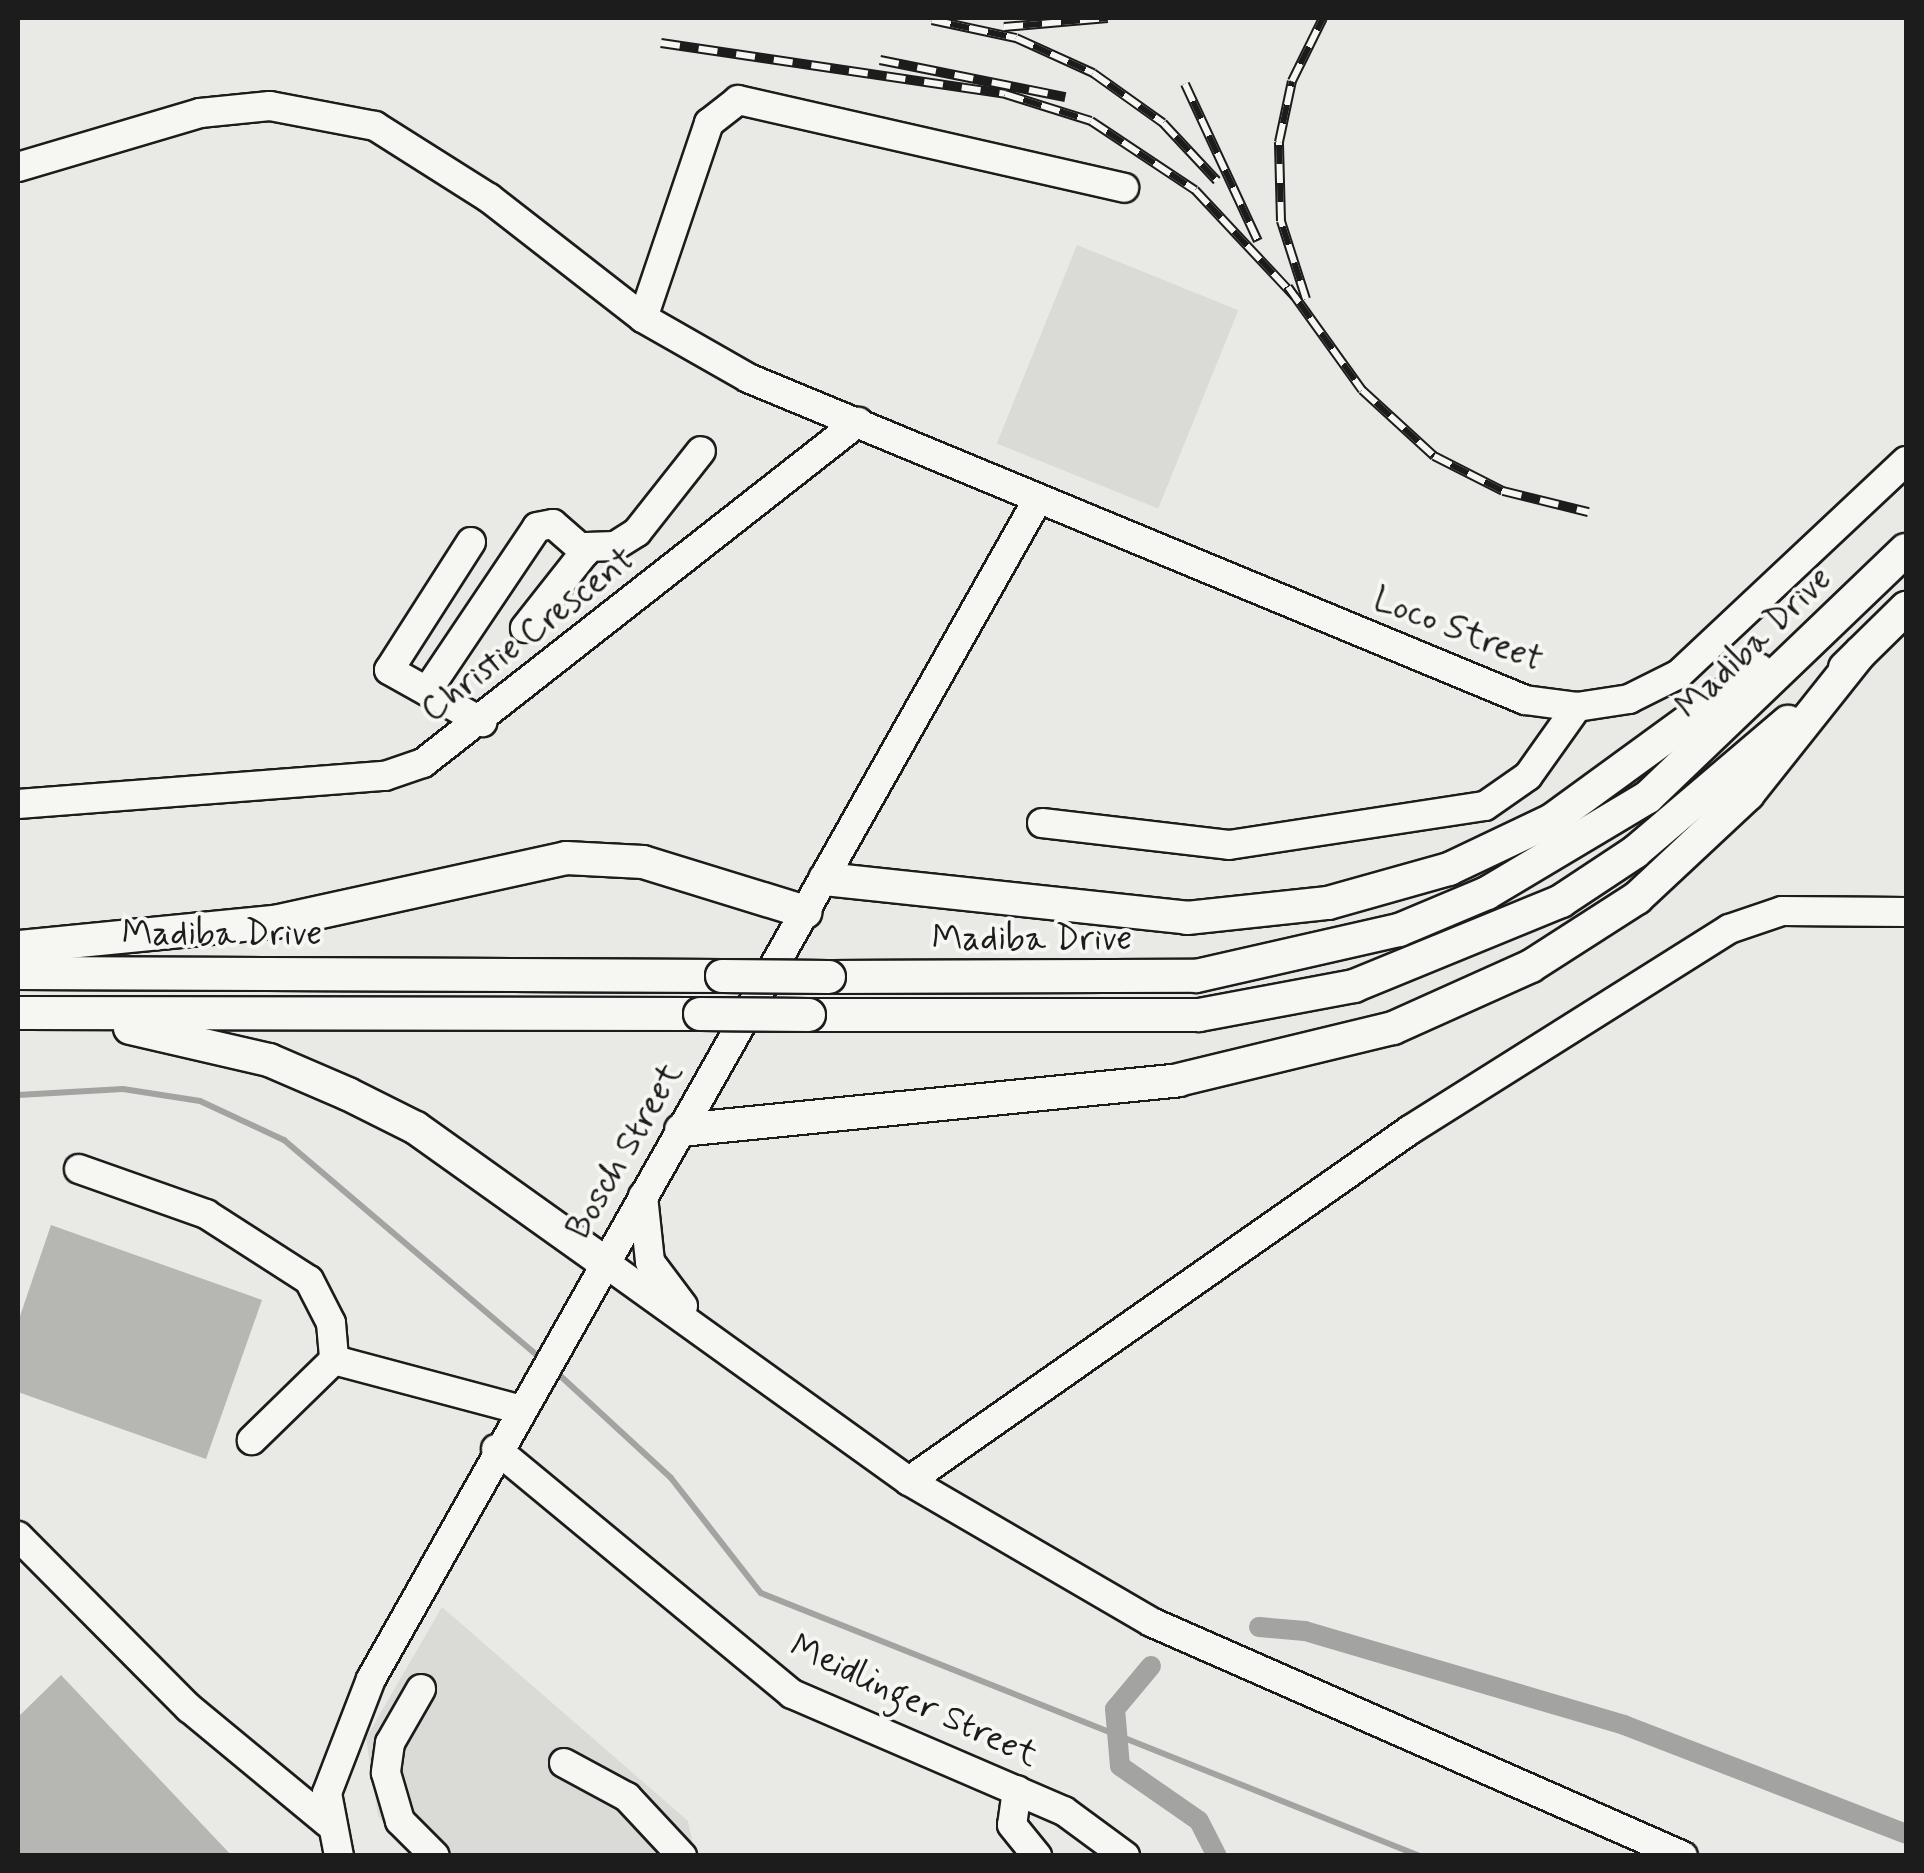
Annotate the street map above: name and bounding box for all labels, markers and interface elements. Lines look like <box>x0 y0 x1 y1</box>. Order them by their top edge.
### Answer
street label: Christie Crescent <box>413 539 643 731</box>
street label: Madiba Drive <box>1667 558 1841 728</box>
street label: Loco Street <box>1368 579 1548 681</box>
street label: Madiba Drive <box>122 913 322 955</box>
street label: Madiba Drive <box>932 918 1132 960</box>
street label: Bosch Street <box>558 1055 692 1247</box>
street label: Meidlinger Street <box>783 1625 1045 1777</box>

